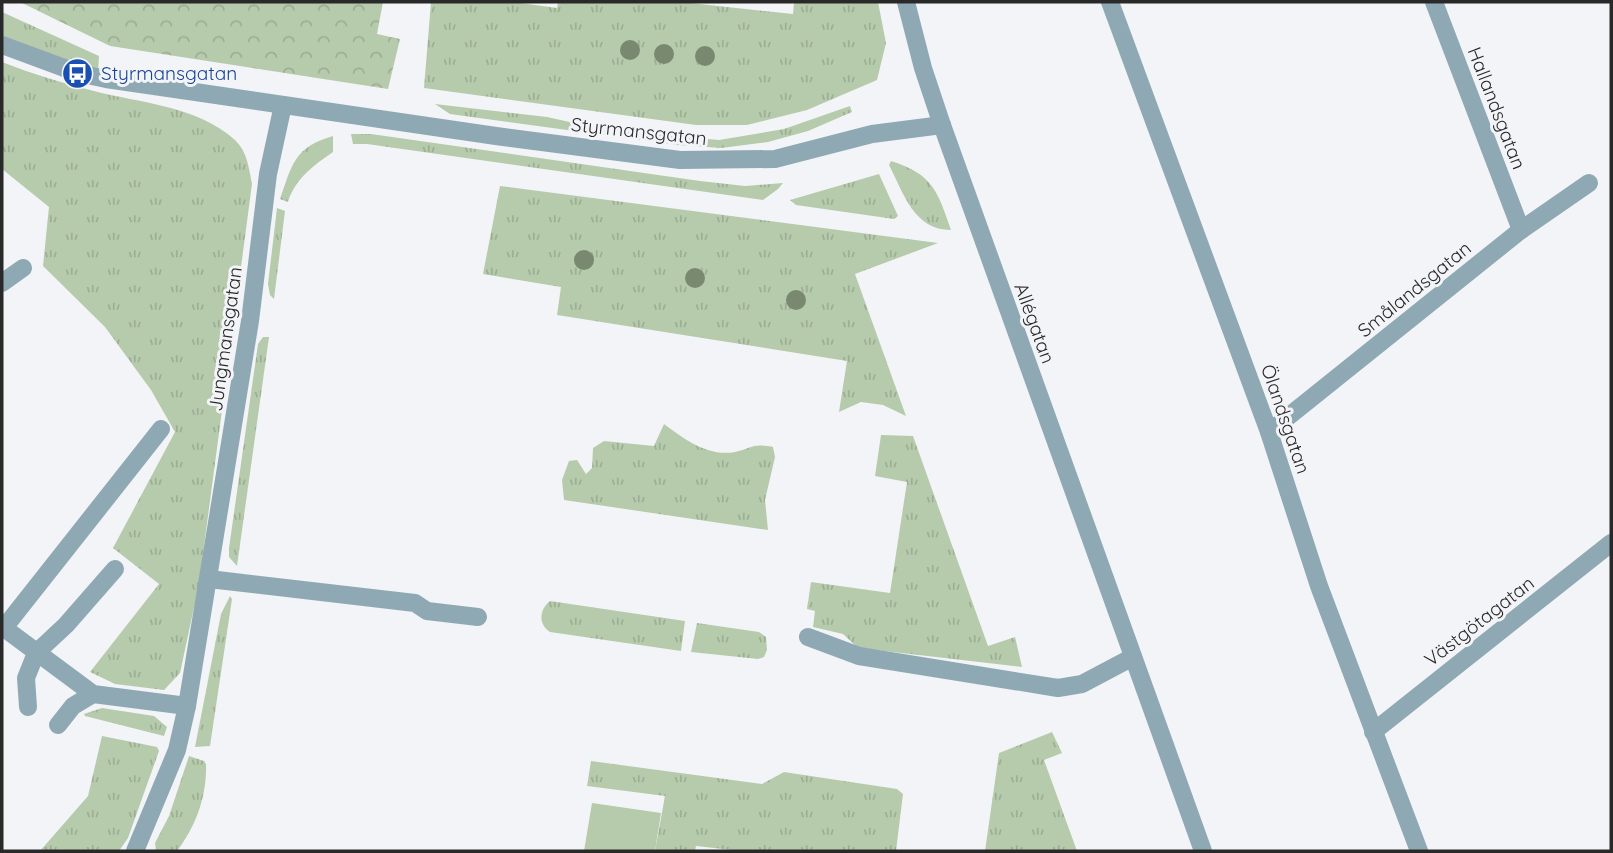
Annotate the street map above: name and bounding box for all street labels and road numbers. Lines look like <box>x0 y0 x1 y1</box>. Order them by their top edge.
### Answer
street label: Hallandsgatan <box>1463 43 1531 173</box>
street label: Styrmansgatan <box>570 112 708 150</box>
street label: Smålandsgatan <box>1352 236 1476 342</box>
street label: Jungmansgatan <box>203 265 247 413</box>
street label: Allégatan <box>1009 280 1061 366</box>
street label: Ölandsgatan <box>1256 361 1316 477</box>
street label: Västgötagatan <box>1419 571 1539 671</box>

